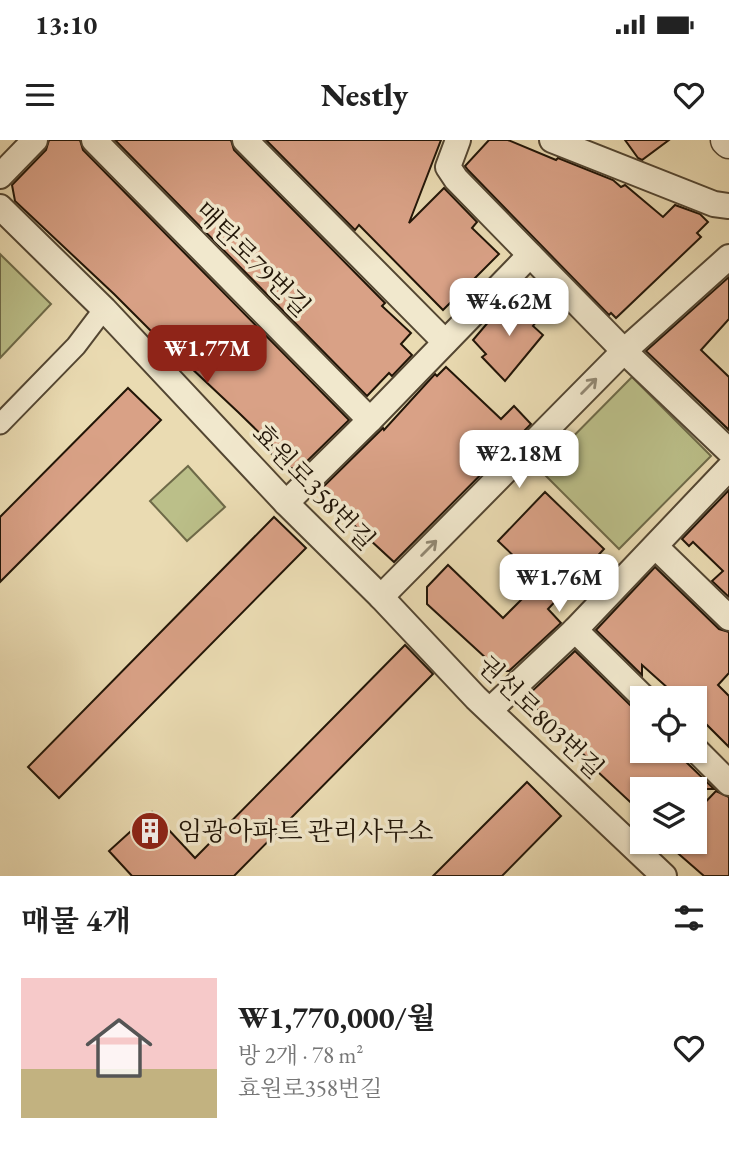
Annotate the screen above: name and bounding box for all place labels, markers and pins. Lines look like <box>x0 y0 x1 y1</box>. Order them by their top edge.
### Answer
pin: ₩4.62M <box>452 278 566 338</box>
pin: ₩1.77M <box>150 326 264 385</box>
pin: ₩2.18M <box>462 430 576 490</box>
pin: ₩1.76M <box>502 554 616 614</box>
building icon: 임광아파트 관리사무소 <box>129 810 171 852</box>
place label: 임광아파트 관리사무소 <box>177 814 433 848</box>

